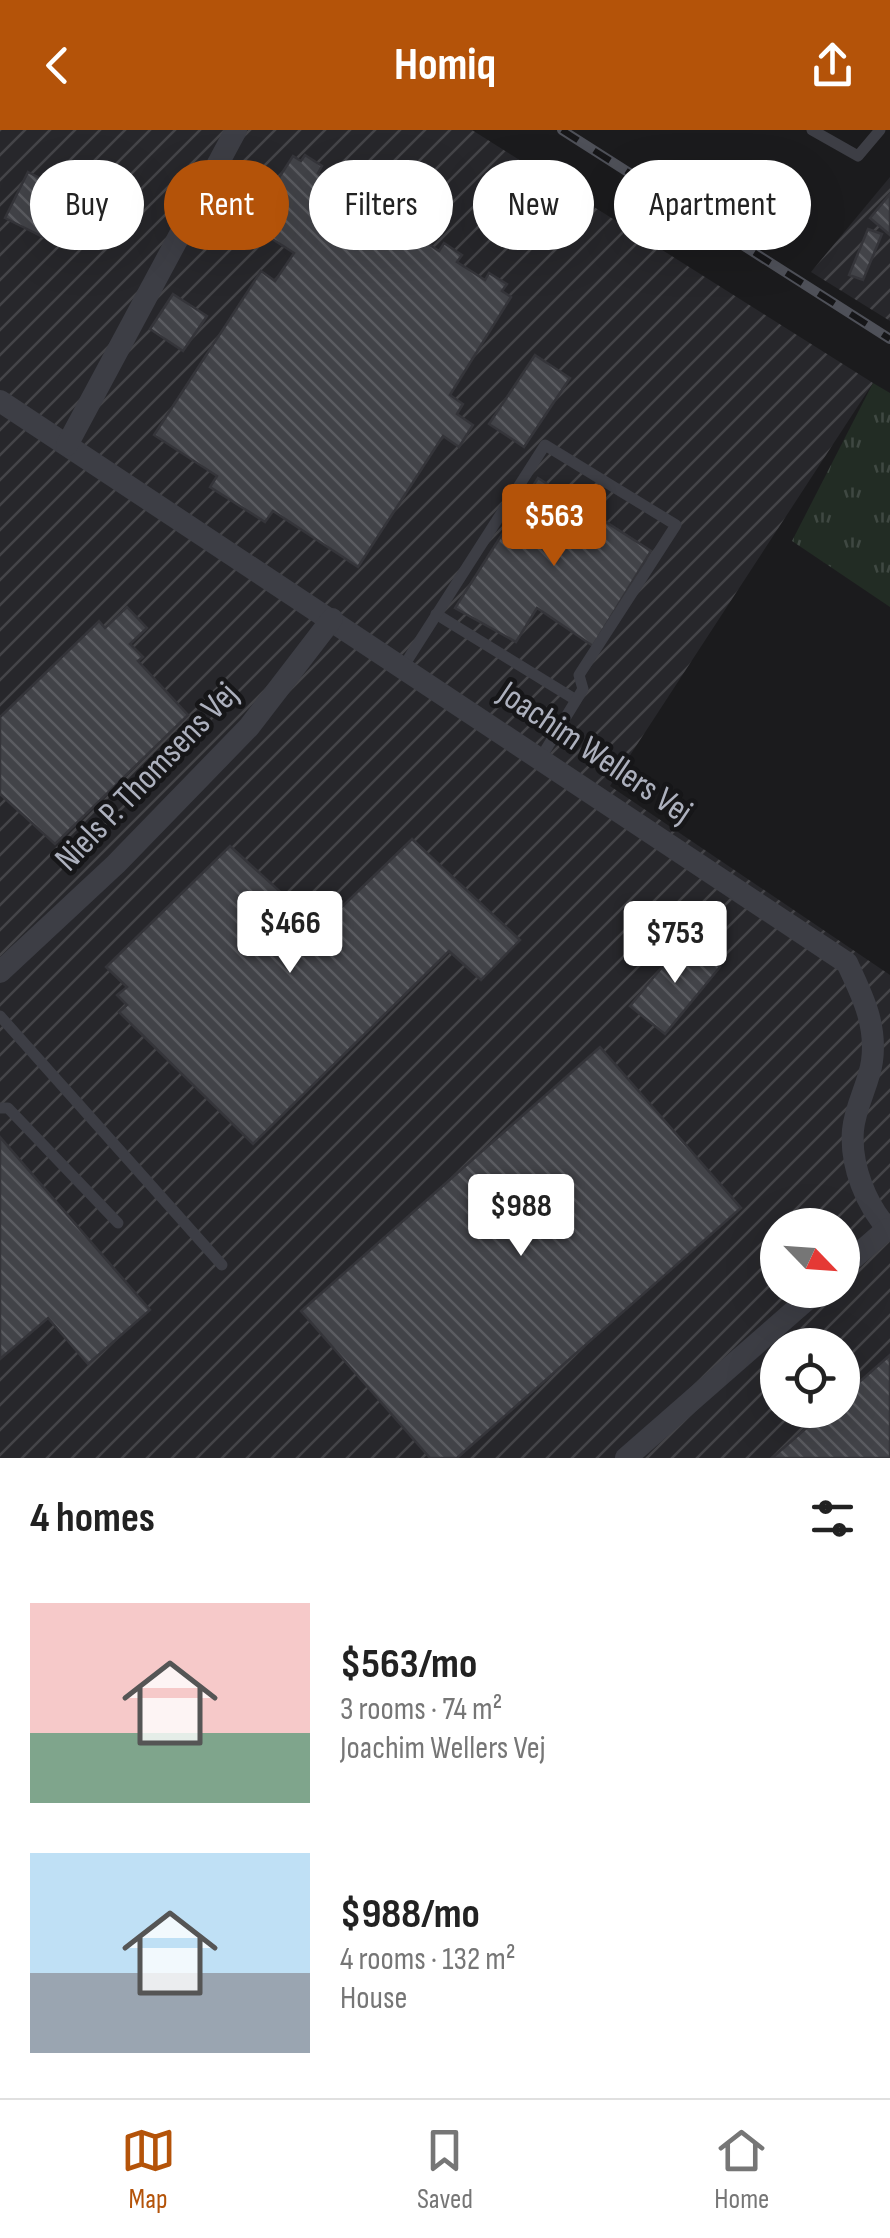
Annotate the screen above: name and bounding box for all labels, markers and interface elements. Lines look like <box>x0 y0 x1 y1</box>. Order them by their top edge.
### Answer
icon: back <box>30 38 85 93</box>
text: Homiq <box>394 38 496 93</box>
icon: share <box>805 38 860 93</box>
chip: Buy <box>30 160 144 250</box>
chip: Rent <box>164 160 289 250</box>
chip: Filters <box>309 160 453 250</box>
chip: New <box>473 160 594 250</box>
chip: Apartment <box>614 160 811 250</box>
pin: $563 <box>495 484 613 569</box>
text: $563 <box>524 497 584 536</box>
street label: Joachim Wellers Vej <box>489 672 700 834</box>
street label: Niels P. Thomsens Vej <box>46 674 248 880</box>
pin: $466 <box>231 891 349 976</box>
pin: $753 <box>616 901 734 986</box>
text: $466 <box>259 904 321 943</box>
text: $753 <box>646 914 704 953</box>
pin: $988 <box>462 1174 580 1259</box>
text: $988 <box>490 1187 552 1226</box>
north arrow <box>760 1208 860 1308</box>
map controls <box>760 1208 860 1428</box>
button: locate <box>760 1328 860 1428</box>
icon: filters <box>805 1491 860 1546</box>
text: 4 homes <box>30 1493 155 1544</box>
text: $563/mo <box>340 1639 477 1690</box>
icon: home <box>110 1643 230 1763</box>
text: 3 rooms · 74 m² <box>340 1690 502 1729</box>
text: Joachim Wellers Vej <box>340 1729 545 1768</box>
text: $988/mo <box>340 1889 480 1940</box>
icon: home <box>110 1893 230 2013</box>
text: 4 rooms · 132 m² <box>340 1940 516 1979</box>
text: House <box>340 1979 407 2018</box>
tab: Map <box>121 2123 176 2216</box>
tab: Saved <box>417 2123 473 2216</box>
tab: Home <box>714 2123 769 2216</box>

